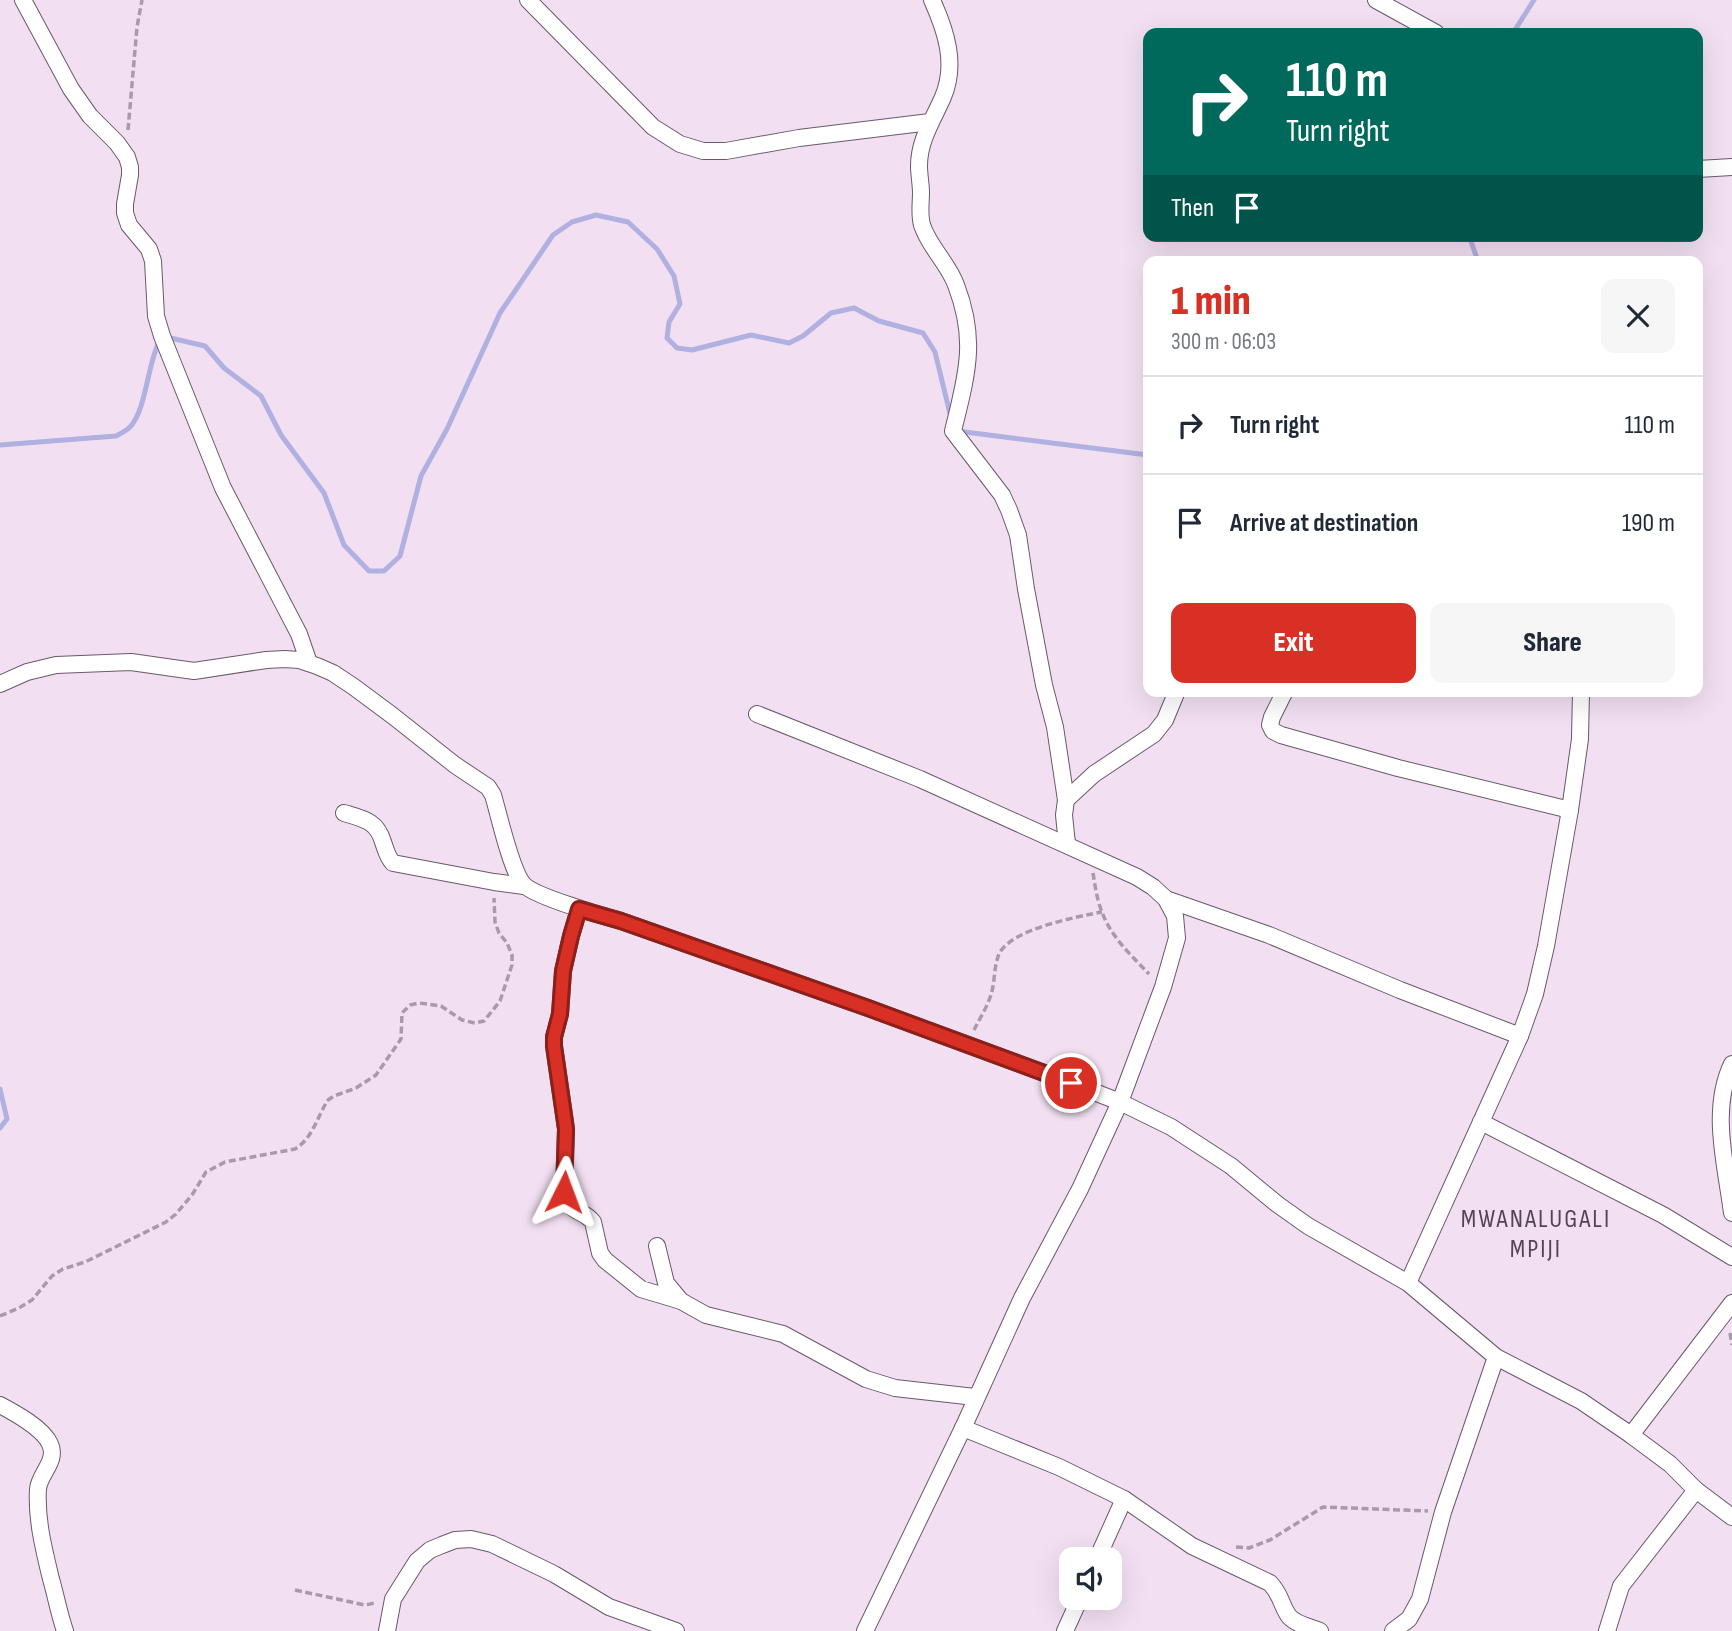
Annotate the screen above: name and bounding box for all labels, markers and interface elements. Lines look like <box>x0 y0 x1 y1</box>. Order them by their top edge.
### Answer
text: 110 m <box>1286 52 1388 111</box>
icon: right <box>1171 56 1262 147</box>
text: Turn right <box>1286 112 1390 151</box>
icon: arrive <box>1228 189 1266 227</box>
text: Then <box>1171 193 1214 224</box>
text: 1 min <box>1171 276 1251 327</box>
button: close <box>1601 279 1675 353</box>
text: 300 m · 06:03 <box>1171 328 1276 356</box>
icon: right <box>1171 406 1209 444</box>
text: Turn right <box>1230 410 1319 441</box>
text: 110 m <box>1624 410 1675 441</box>
icon: arrive <box>1171 504 1209 542</box>
text: Arrive at destination <box>1230 508 1418 539</box>
text: 190 m <box>1622 508 1675 539</box>
button: Exit <box>1171 603 1416 683</box>
button: Share <box>1430 603 1675 683</box>
pin <box>1041 1053 1101 1113</box>
icon: arrive <box>1052 1064 1090 1102</box>
position arrow <box>527 1155 601 1229</box>
district label: MWANALUGALI MPIJI <box>1461 1204 1611 1265</box>
map controls <box>1059 1547 1122 1610</box>
button: sound <box>1059 1547 1122 1610</box>

